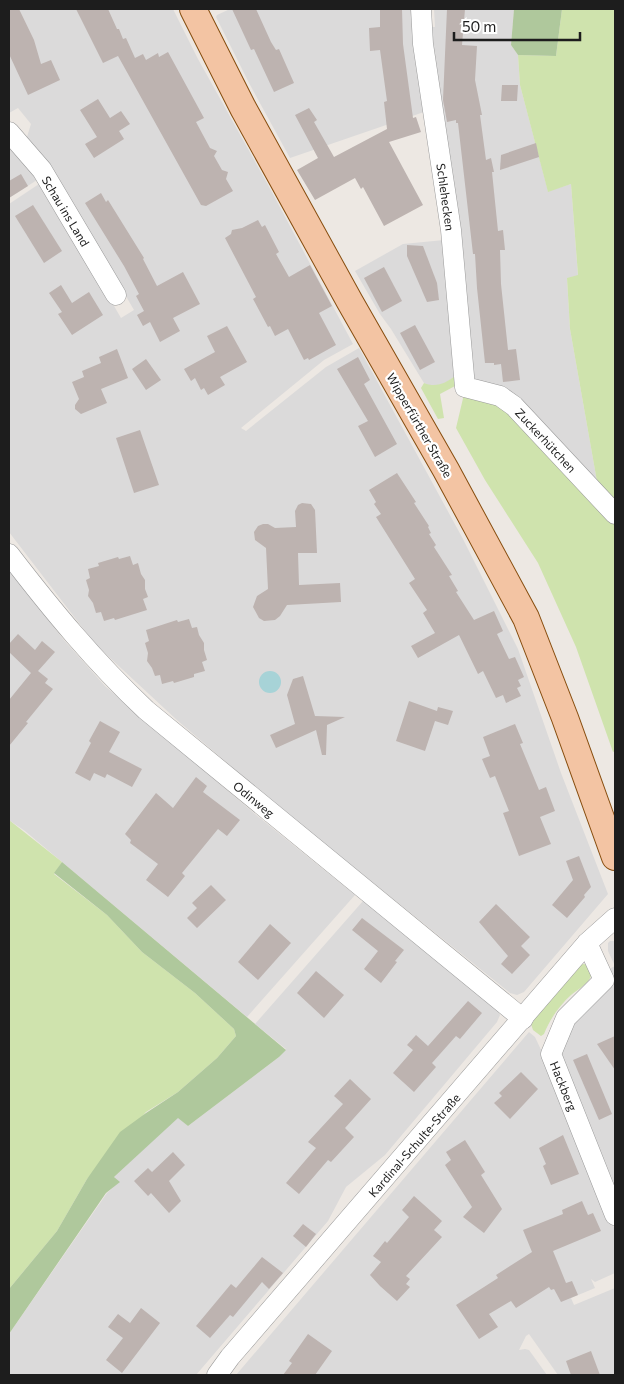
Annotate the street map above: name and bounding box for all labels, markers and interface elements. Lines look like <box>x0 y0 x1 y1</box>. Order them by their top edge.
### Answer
scale bar <box>454 10 580 42</box>
text: 50 m <box>462 17 496 35</box>
street label: Schlehecken <box>434 162 458 232</box>
street label: Schau ins Land <box>39 173 93 249</box>
street label: Wipperfürther Straße <box>384 370 456 480</box>
street label: Zuckerhütchen <box>513 405 579 475</box>
street label: Odinweg <box>231 778 278 820</box>
street label: Hackberg <box>548 1059 580 1113</box>
street label: Kardinal-Schulte-Straße <box>365 1090 463 1200</box>

